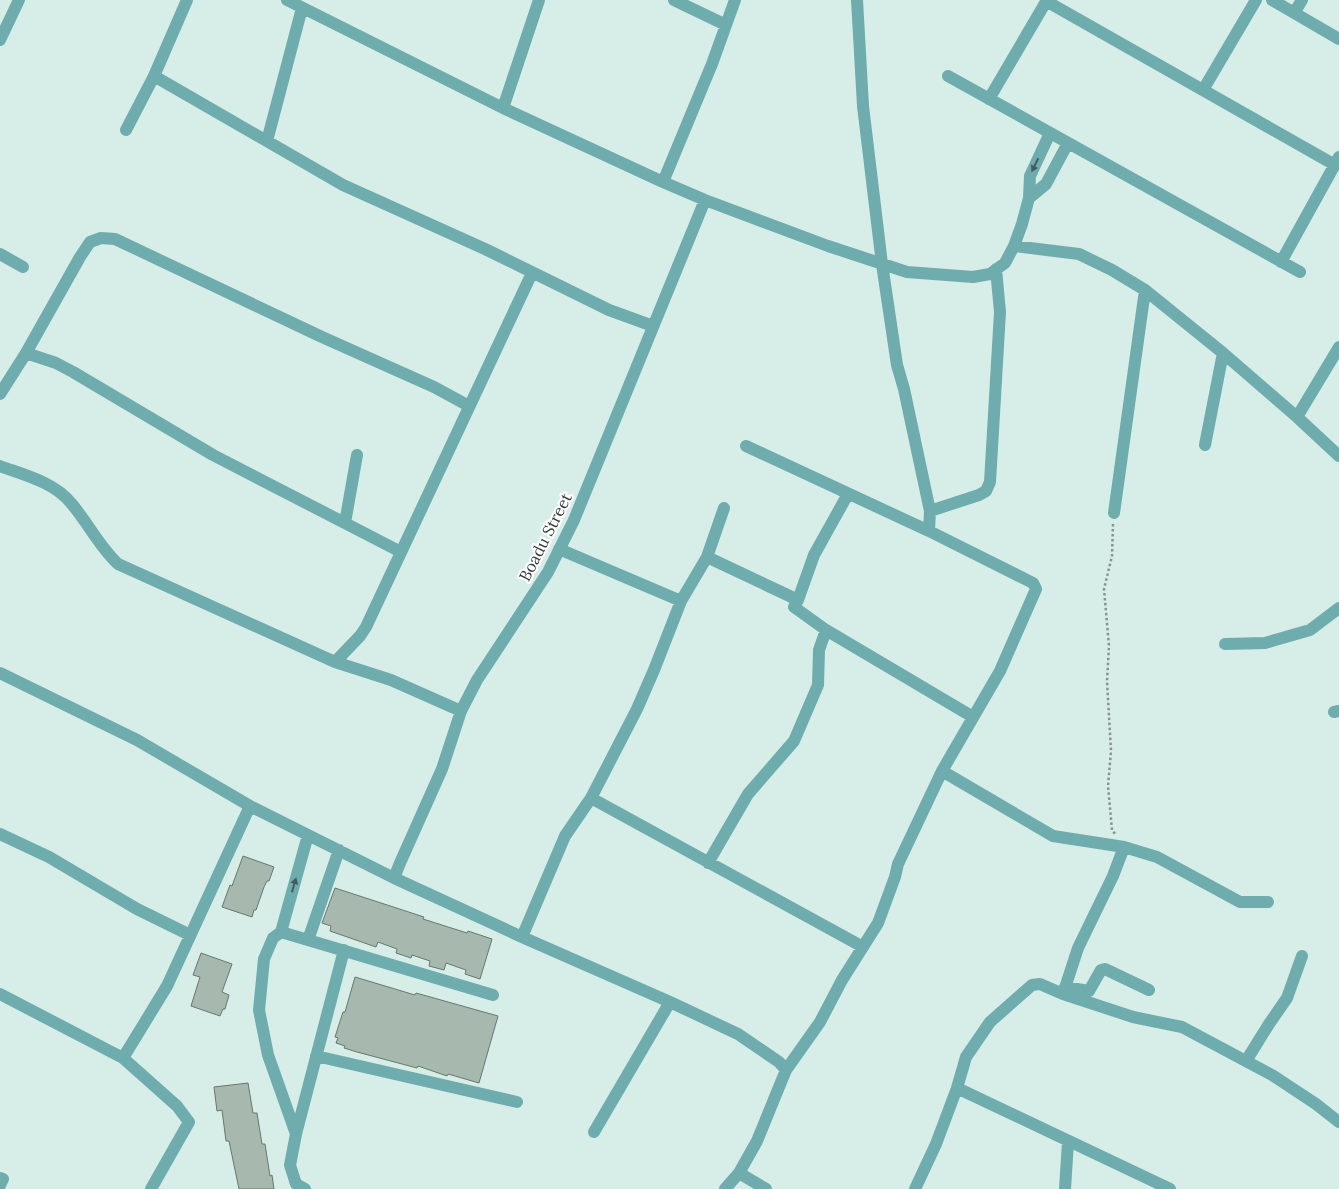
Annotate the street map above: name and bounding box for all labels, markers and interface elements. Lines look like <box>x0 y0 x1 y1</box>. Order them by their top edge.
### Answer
one-way arrow <box>1031 158 1039 172</box>
street label: Boadu Street <box>514 489 576 584</box>
one-way arrow <box>291 878 299 893</box>

